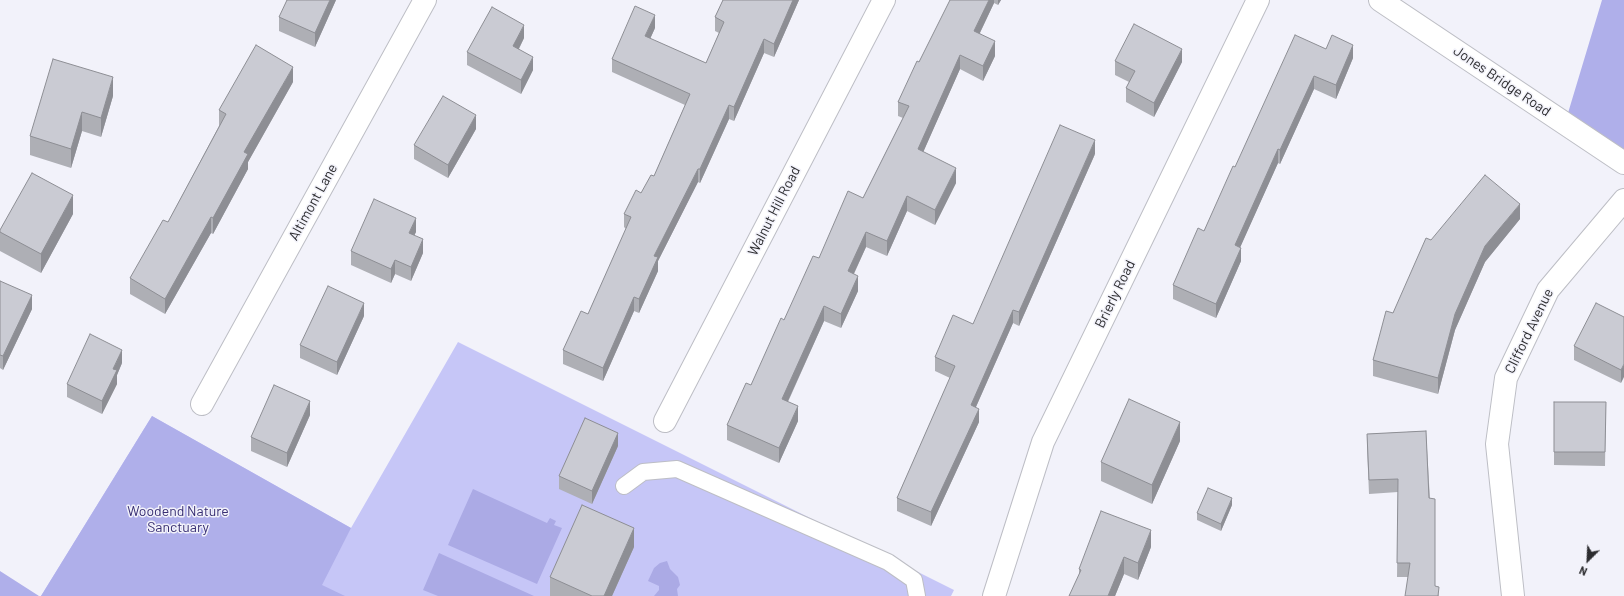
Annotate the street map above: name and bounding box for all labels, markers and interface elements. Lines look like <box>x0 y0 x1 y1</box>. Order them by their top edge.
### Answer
street label: Jones Bridge Road <box>1450 42 1554 120</box>
street label: Altimont Lane <box>285 161 341 243</box>
street label: Walnut Hill Road <box>744 164 804 258</box>
street label: Brierly Road <box>1091 257 1139 331</box>
street label: Clifford Avenue <box>1501 286 1557 376</box>
park label: Woodend Nature Sanctuary <box>127 503 229 536</box>
north arrow <box>1568 540 1608 580</box>
text: N <box>1577 564 1589 579</box>

